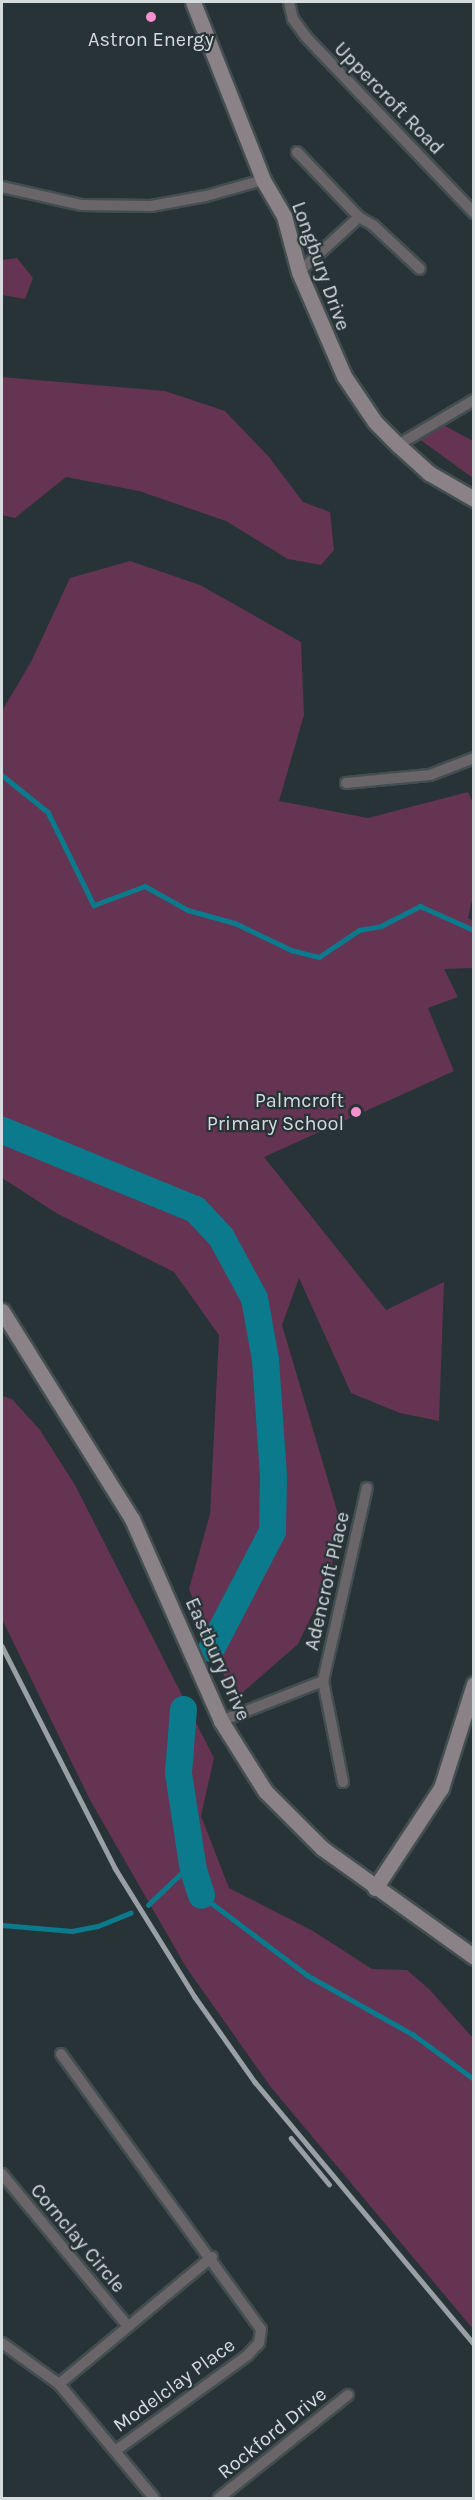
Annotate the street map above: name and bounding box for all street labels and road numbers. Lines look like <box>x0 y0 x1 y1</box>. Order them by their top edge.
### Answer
street label: Uppercroft Road <box>329 37 449 159</box>
street label: Longbury Drive <box>287 198 355 334</box>
street label: Adencroft Place <box>299 1509 355 1653</box>
street label: Eastbury Drive <box>180 1594 256 1724</box>
street label: Cornclay Circle <box>25 2179 131 2297</box>
street label: Modelclay Place <box>108 2333 240 2437</box>
street label: Rockford Drive <box>213 2382 331 2484</box>

